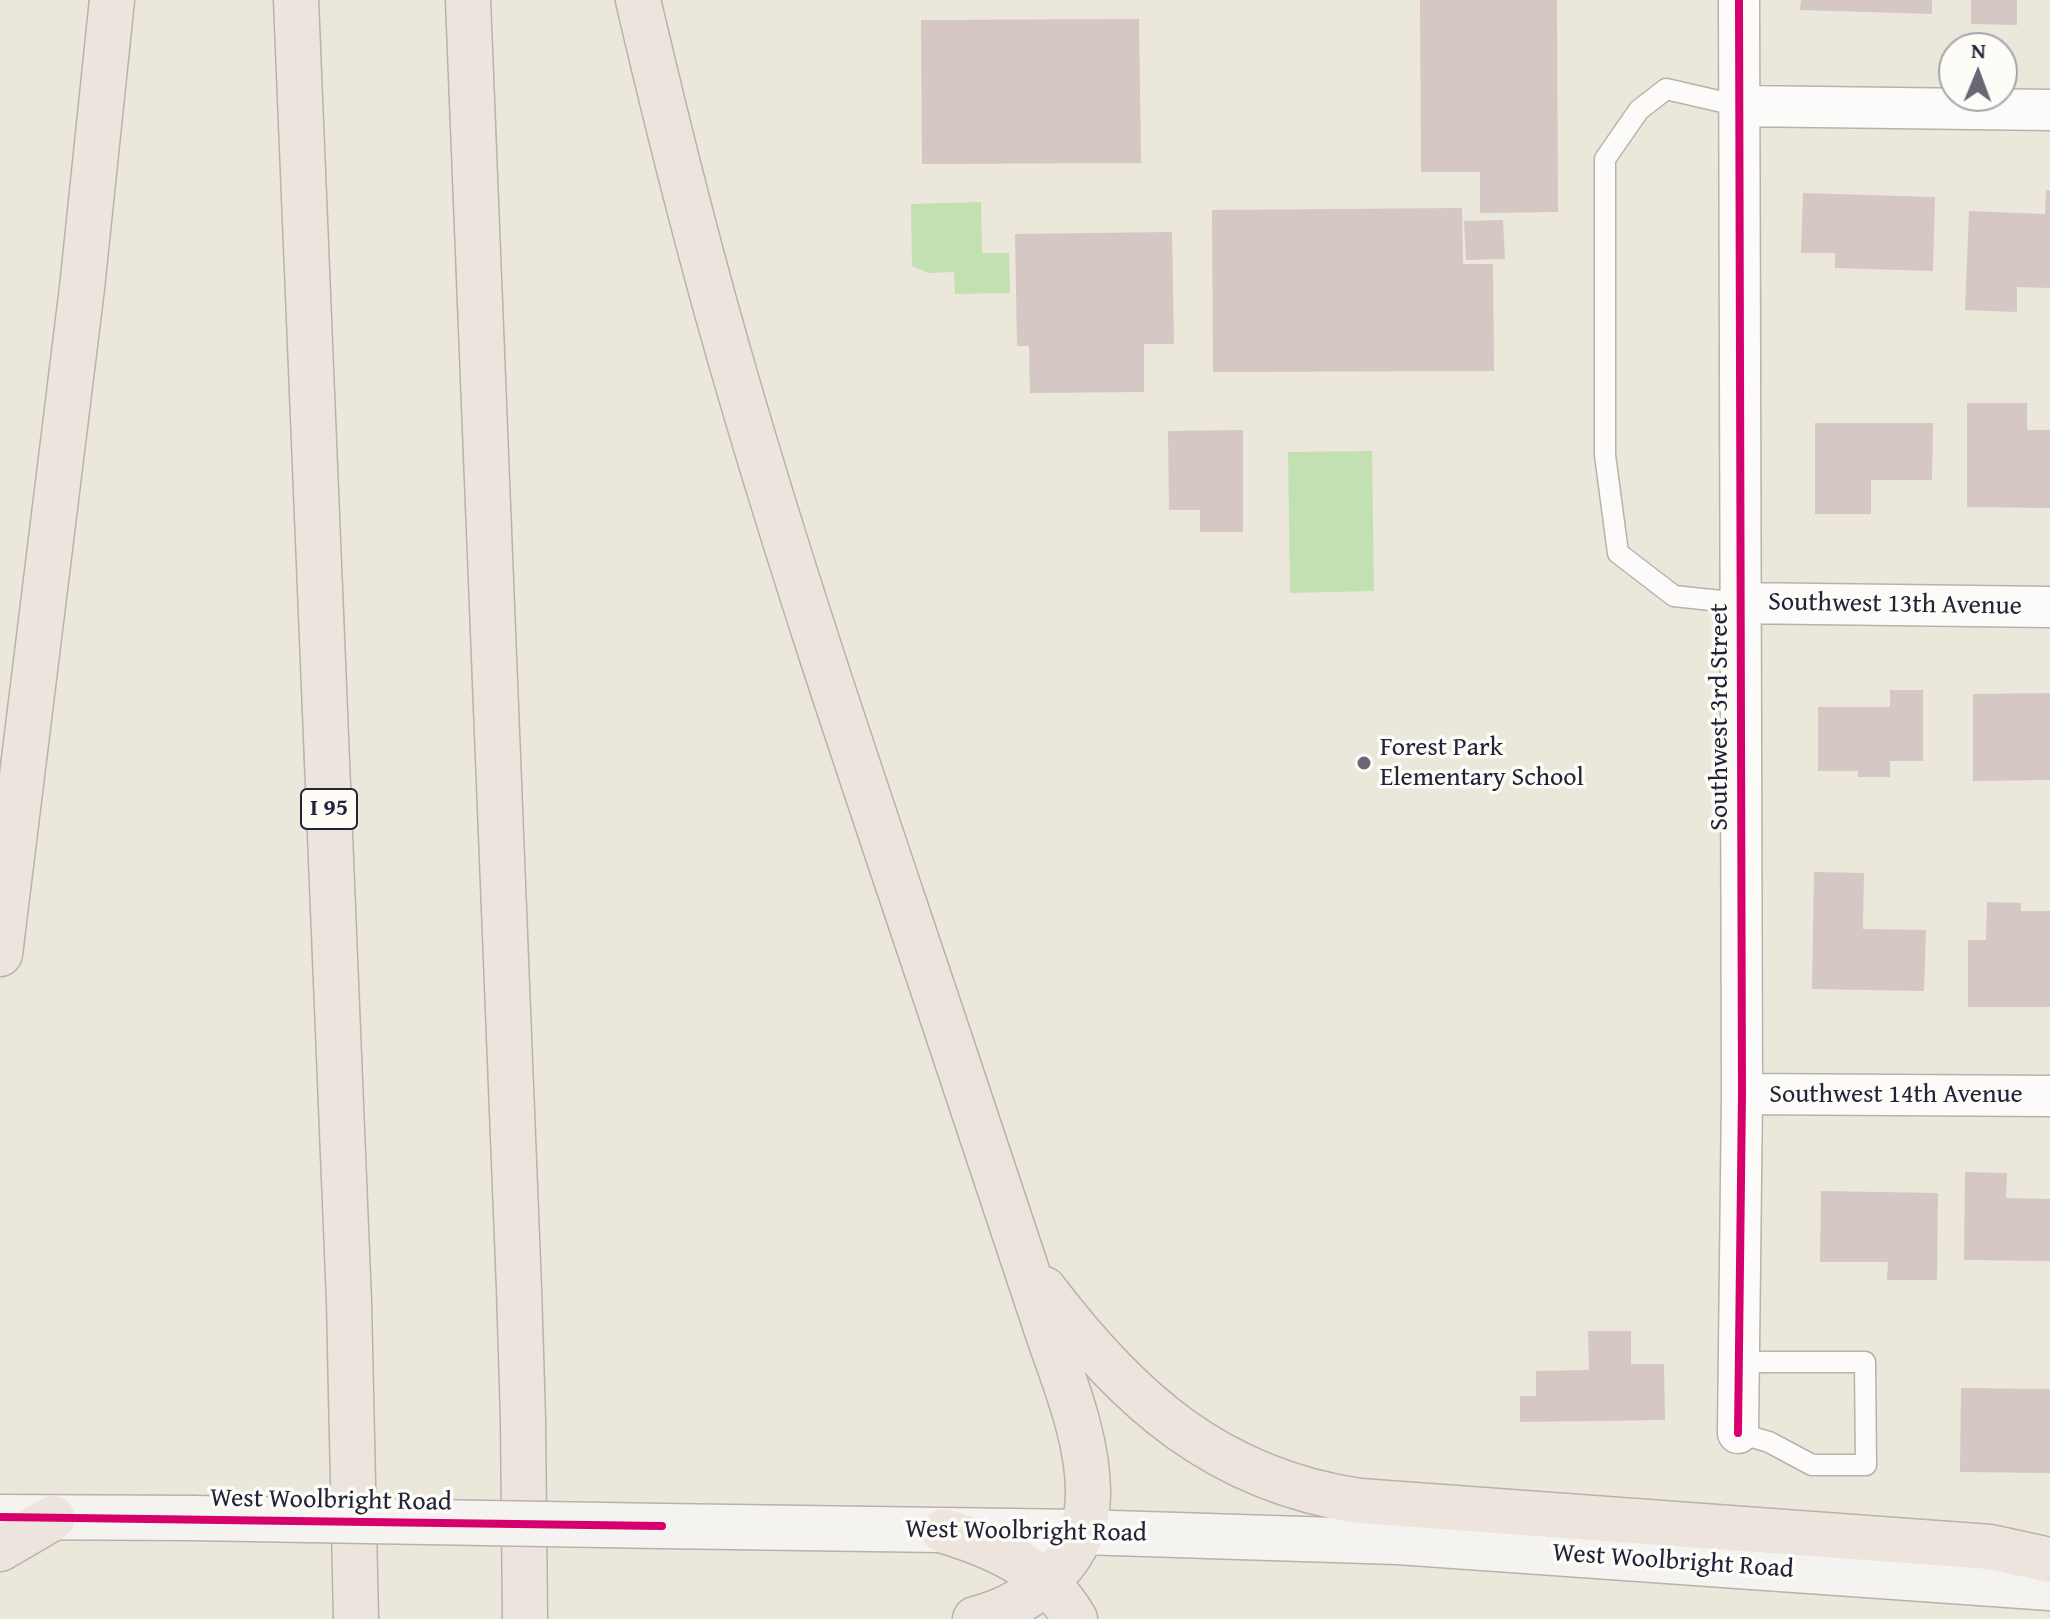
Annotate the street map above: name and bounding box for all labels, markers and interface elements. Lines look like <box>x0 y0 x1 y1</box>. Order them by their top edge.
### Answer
north arrow <box>1938 32 2018 112</box>
text: N <box>1971 34 1986 66</box>
street label: Southwest 13th Avenue <box>1768 587 2022 623</box>
street label: Southwest 3rd Street <box>1704 603 1736 831</box>
place label: Forest Park Elementary School <box>1380 732 1584 794</box>
marker: Forest Park Elementary School <box>1355 754 1373 772</box>
road number: I 95 <box>301 789 357 829</box>
street label: Southwest 14th Avenue <box>1769 1079 2023 1111</box>
street label: West Woolbright Road <box>210 1483 452 1519</box>
street label: West Woolbright Road <box>905 1514 1147 1550</box>
street label: West Woolbright Road <box>1551 1538 1795 1586</box>

